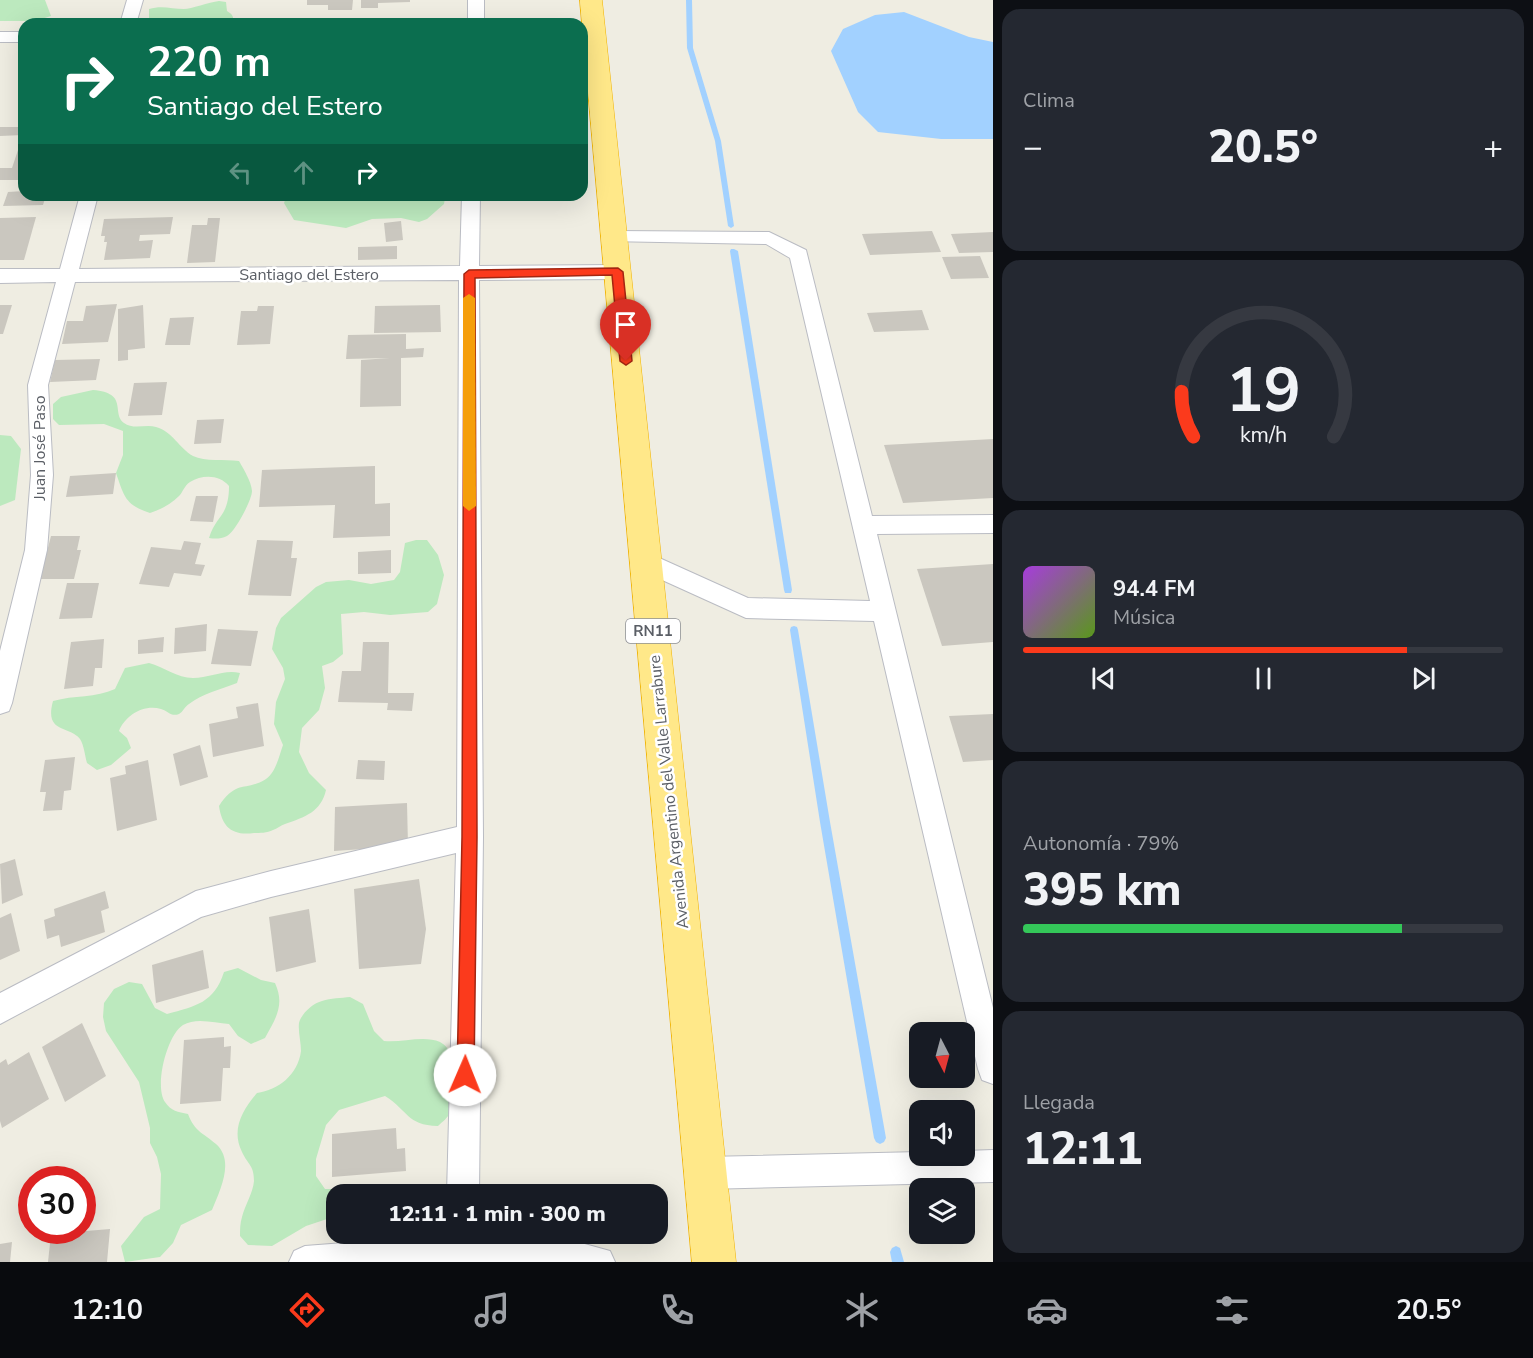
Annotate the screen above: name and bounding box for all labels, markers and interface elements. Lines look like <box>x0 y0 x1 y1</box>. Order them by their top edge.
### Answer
text: 220 m <box>147 34 271 91</box>
icon: right <box>48 42 126 120</box>
text: Clima <box>1023 87 1075 114</box>
text: Santiago del Estero <box>147 88 383 125</box>
text: 20.5° <box>1208 117 1318 178</box>
text: − <box>1023 125 1043 170</box>
text: + <box>1483 125 1503 170</box>
icon: left <box>224 156 257 189</box>
icon: ahead <box>287 156 320 189</box>
icon: right <box>350 156 383 189</box>
street label: Santiago del Estero <box>239 264 379 286</box>
pin <box>600 299 651 361</box>
icon: arrive <box>609 308 642 341</box>
text: 19 <box>1226 349 1300 434</box>
street label: Juan José Paso <box>29 395 51 502</box>
text: km/h <box>1239 421 1287 451</box>
text: 94.4 FM <box>1113 574 1195 604</box>
text: Música <box>1113 604 1175 631</box>
road number: RN11 <box>626 619 680 643</box>
street label: Avenida Argentino del Valle Larrabure <box>644 654 694 930</box>
icon: previous <box>1087 662 1120 695</box>
icon: pause <box>1247 662 1280 695</box>
icon: next <box>1407 662 1440 695</box>
text: Autonomía · 79% <box>1023 830 1179 857</box>
text: 395 km <box>1023 860 1182 921</box>
north arrow <box>909 1022 975 1088</box>
map controls <box>909 1022 975 1244</box>
position arrow <box>433 1043 497 1107</box>
text: Llegada <box>1023 1089 1095 1116</box>
button: sound <box>909 1100 975 1166</box>
text: 12:11 <box>1023 1119 1143 1180</box>
speed limit sign: 30 <box>18 1166 96 1244</box>
button: layers <box>909 1178 975 1244</box>
text: 12:11 · 1 min · 300 m <box>388 1199 606 1229</box>
icon: directions <box>286 1289 328 1331</box>
icon: music <box>471 1289 513 1331</box>
icon: phone <box>656 1289 698 1331</box>
icon: climate <box>841 1289 883 1331</box>
icon: car <box>1026 1289 1068 1331</box>
icon: filters <box>1211 1289 1253 1331</box>
text: 12:10 <box>71 1292 143 1329</box>
text: 20.5° <box>1396 1292 1461 1329</box>

